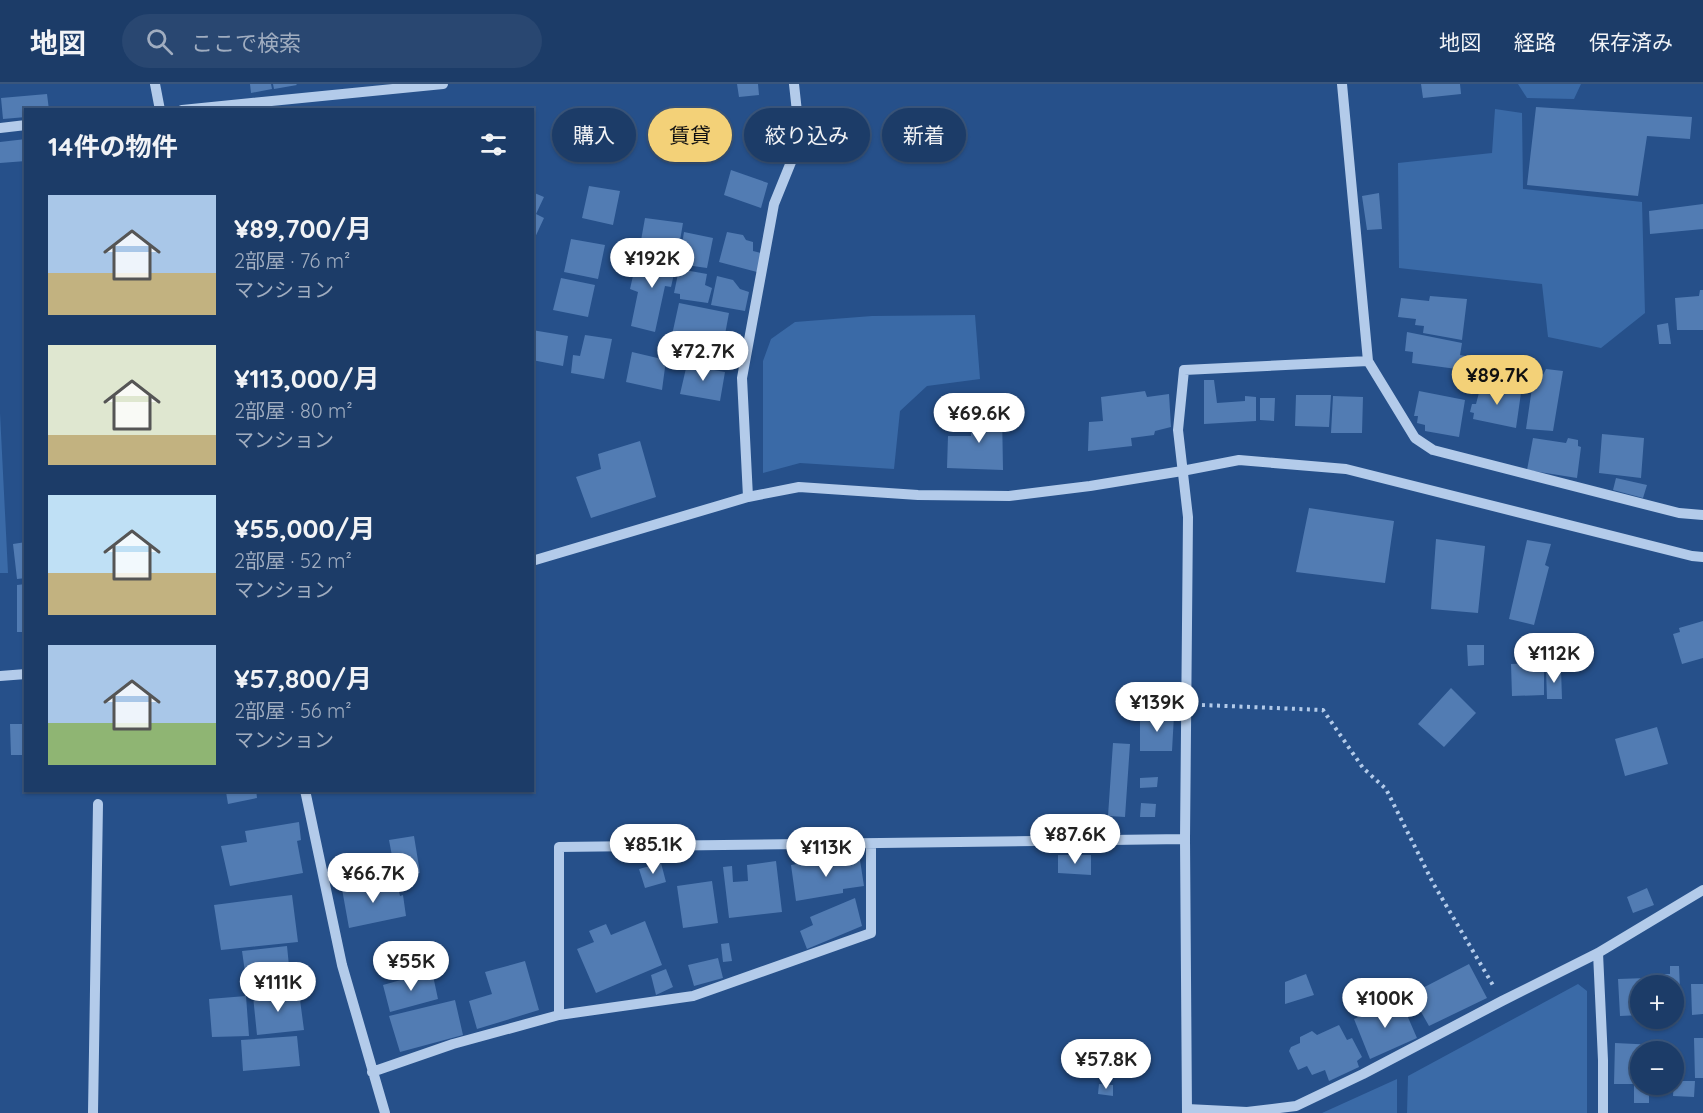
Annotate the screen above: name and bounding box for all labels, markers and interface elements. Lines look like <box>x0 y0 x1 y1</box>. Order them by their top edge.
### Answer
search box <box>122 14 542 68</box>
text: 地図 <box>30 25 86 60</box>
icon: search <box>143 25 176 58</box>
text: ここで検索 <box>191 29 301 57</box>
text: 地図 <box>1439 29 1481 55</box>
text: 経路 <box>1514 29 1556 55</box>
text: 保存済み <box>1589 29 1673 55</box>
chip: 購入 <box>552 108 636 162</box>
chip: 賃貸 <box>648 108 732 162</box>
chip: 絞り込み <box>744 108 870 162</box>
chip: 新着 <box>882 108 966 162</box>
icon: filters <box>477 128 510 161</box>
text: 14件の物件 <box>48 130 177 163</box>
text: ¥89,700/月 <box>234 212 372 245</box>
icon: home <box>96 219 168 291</box>
pin: ¥192K <box>610 238 694 289</box>
text: ¥192K <box>624 245 680 270</box>
text: 2部屋 · 76 m² <box>234 248 350 273</box>
text: マンション <box>234 277 334 302</box>
pin: ¥72.7K <box>654 331 752 382</box>
text: ¥72.7K <box>671 338 735 363</box>
pin: ¥89.7K <box>1448 355 1546 406</box>
text: ¥113,000/月 <box>234 362 380 395</box>
text: ¥89.7K <box>1466 362 1528 387</box>
icon: home <box>96 369 168 441</box>
pin: ¥69.6K <box>930 393 1028 444</box>
text: 2部屋 · 80 m² <box>234 398 353 423</box>
text: ¥69.6K <box>948 400 1010 425</box>
text: マンション <box>234 427 334 452</box>
text: ¥55,000/月 <box>234 512 375 545</box>
icon: home <box>96 519 168 591</box>
text: 2部屋 · 52 m² <box>234 548 352 573</box>
text: マンション <box>234 577 334 602</box>
pin: ¥112K <box>1512 633 1596 684</box>
text: ¥112K <box>1528 640 1580 665</box>
text: ¥57,800/月 <box>234 662 372 695</box>
icon: home <box>96 669 168 741</box>
pin: ¥139K <box>1115 682 1199 733</box>
text: ¥139K <box>1130 689 1184 714</box>
text: 2部屋 · 56 m² <box>234 698 352 723</box>
text: マンション <box>234 727 334 752</box>
pin: ¥87.6K <box>1026 814 1124 865</box>
text: ¥87.6K <box>1044 821 1106 846</box>
pin: ¥85.1K <box>604 824 702 875</box>
pin: ¥113K <box>784 827 868 878</box>
text: ¥85.1K <box>624 831 682 856</box>
text: ¥113K <box>800 834 852 859</box>
pin: ¥66.7K <box>324 853 422 904</box>
text: ¥66.7K <box>341 860 405 885</box>
pin: ¥55K <box>375 941 447 992</box>
text: ¥55K <box>387 948 435 973</box>
pin: ¥111K <box>236 962 320 1013</box>
text: ¥111K <box>254 969 302 994</box>
map controls <box>1630 975 1684 1095</box>
button: + <box>1630 975 1684 1029</box>
pin: ¥100K <box>1343 978 1427 1029</box>
text: ¥100K <box>1356 985 1414 1010</box>
pin: ¥57.8K <box>1057 1039 1155 1090</box>
button: − <box>1630 1041 1684 1095</box>
text: ¥57.8K <box>1075 1046 1137 1071</box>

